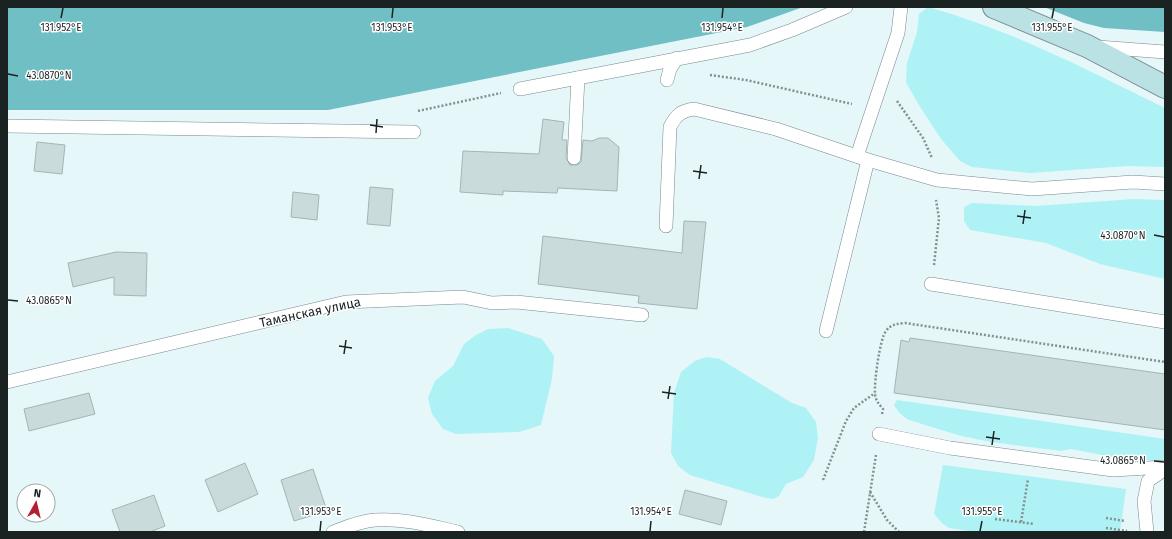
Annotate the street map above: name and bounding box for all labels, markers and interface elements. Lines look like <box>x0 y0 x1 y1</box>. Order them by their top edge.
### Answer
text: 131.952°E <box>40 22 82 34</box>
text: 131.953°E <box>371 22 413 34</box>
text: 131.954°E <box>701 22 743 34</box>
text: 131.955°E <box>1031 22 1073 34</box>
text: 43.0870°N <box>26 70 72 82</box>
text: 43.0870°N <box>1100 230 1146 242</box>
street label: Таманская улица <box>258 294 362 330</box>
text: 43.0865°N <box>26 295 72 307</box>
text: 43.0865°N <box>1100 455 1146 467</box>
north arrow <box>16 483 56 523</box>
text: N <box>33 487 42 501</box>
text: 131.953°E <box>300 506 342 518</box>
text: 131.954°E <box>630 506 672 518</box>
text: 131.955°E <box>961 506 1003 518</box>

